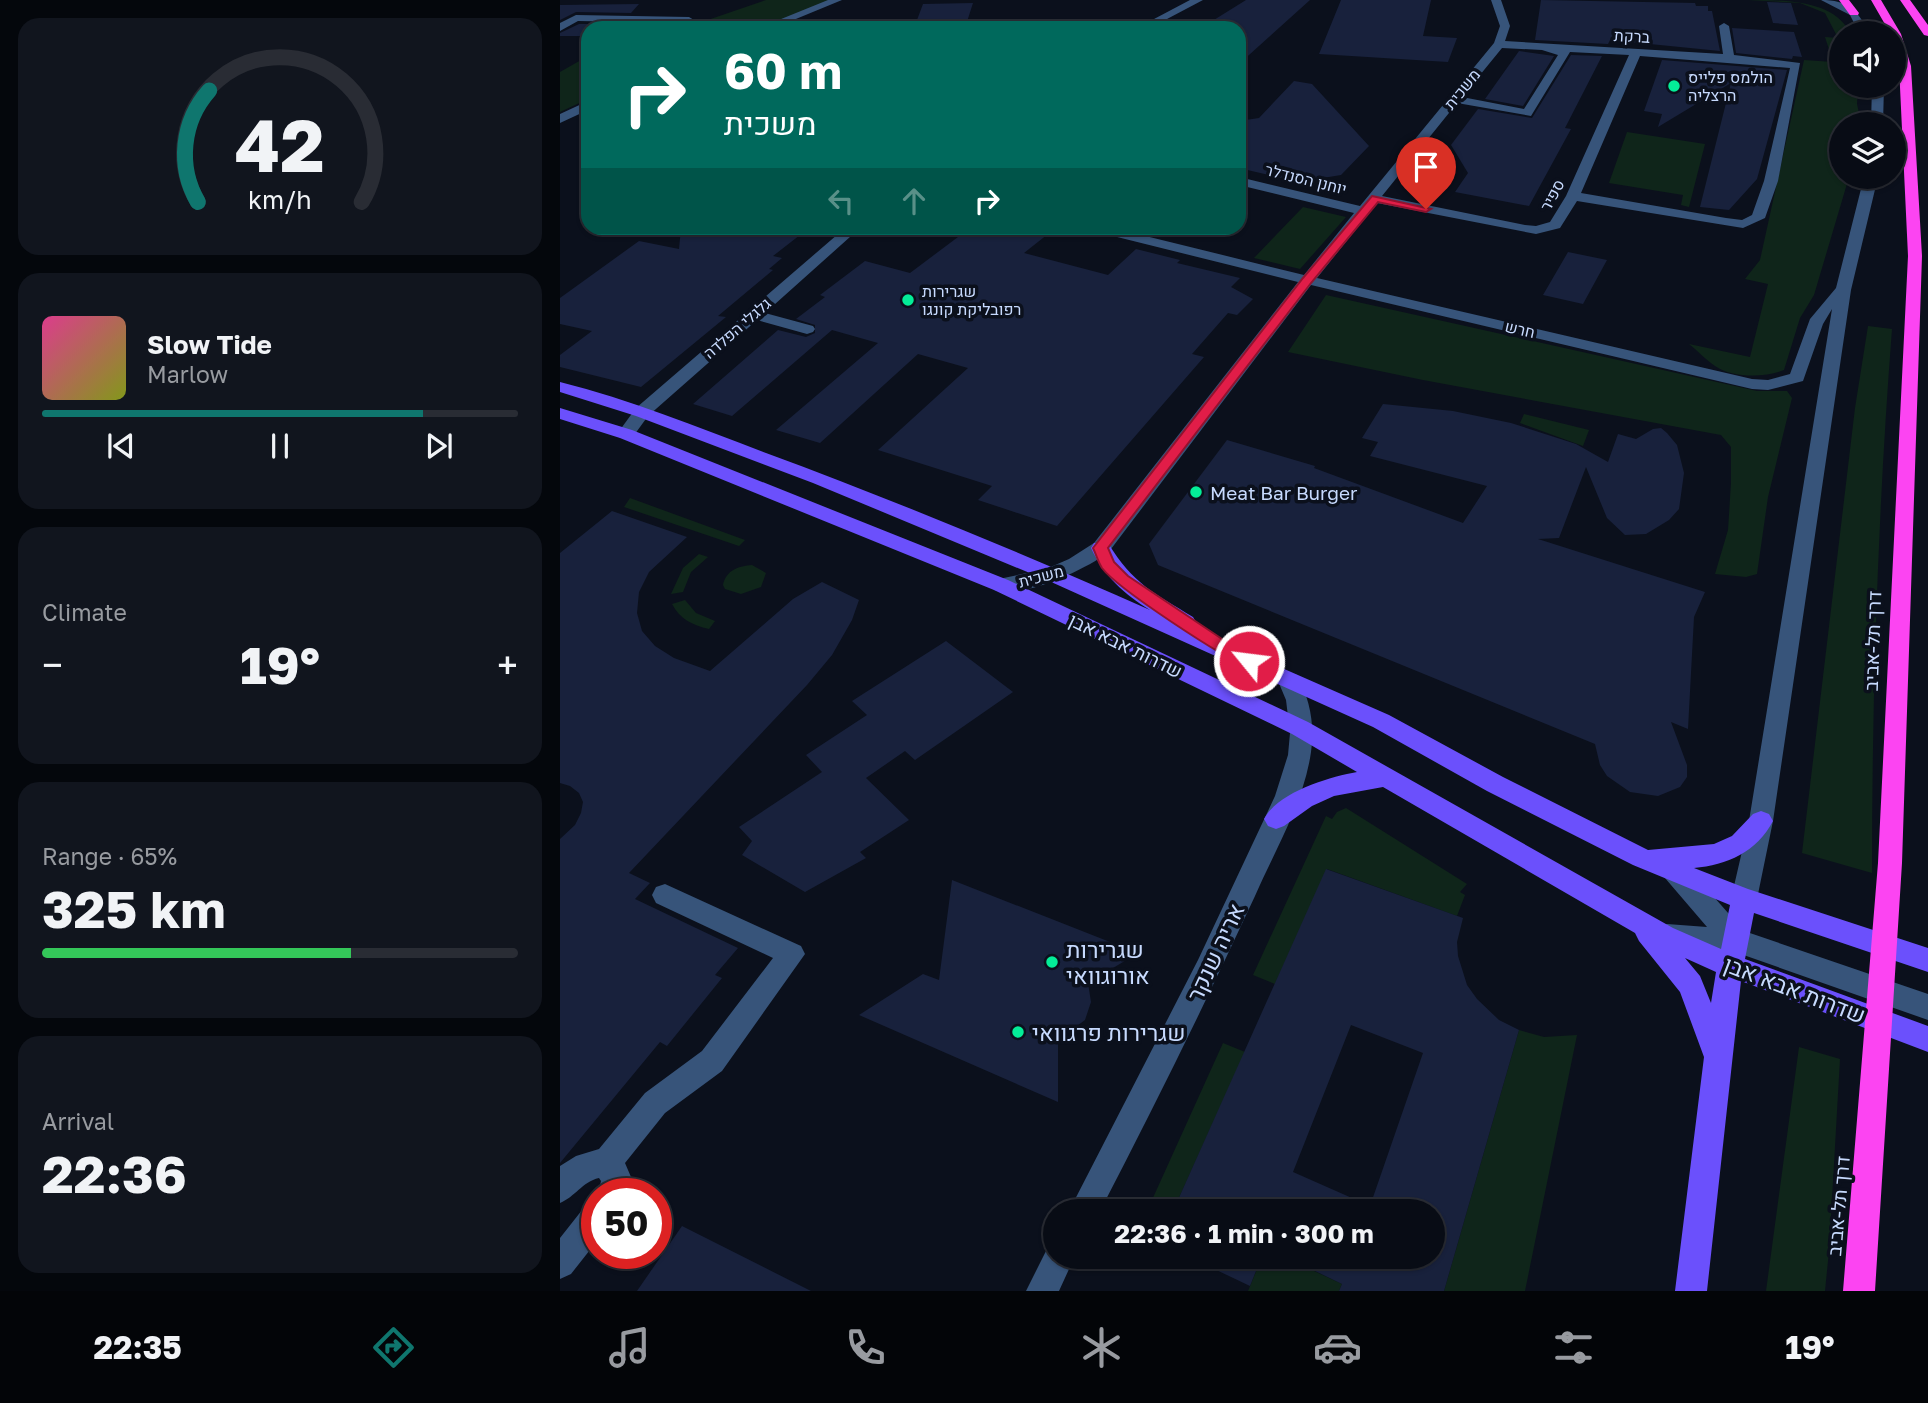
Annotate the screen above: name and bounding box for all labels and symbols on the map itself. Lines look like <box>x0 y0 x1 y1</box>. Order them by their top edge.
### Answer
street label: ברקת <box>1613 25 1651 47</box>
street label: משכית <box>1440 65 1484 113</box>
place label: הולמס פלייס הרצליה <box>1688 67 1773 105</box>
marker: הולמס פלייס הרצליה <box>1666 78 1682 94</box>
pin <box>1396 137 1456 209</box>
street label: יוחנן הסנדלר <box>1263 159 1349 199</box>
street label: ספיר <box>1535 176 1569 214</box>
place label: שגרירות רפובליקת קונגו <box>922 281 1021 319</box>
marker: שגרירות רפובליקת קונגו <box>900 292 916 308</box>
street label: גלגלי הפלדה <box>699 293 775 363</box>
street label: חרש <box>1503 316 1537 342</box>
place label: Meat Bar Burger <box>1210 481 1358 504</box>
marker: Meat Bar Burger <box>1188 484 1204 500</box>
street label: משכית <box>1016 560 1066 592</box>
street label: דרך תל-אביב <box>1859 590 1885 691</box>
street label: שדרות אבא אבן <box>1066 608 1186 682</box>
position arrow <box>1212 624 1286 698</box>
street label: אריה שנקר <box>1180 899 1250 1005</box>
place label: שגרירות אורוגוואי <box>1066 935 1150 989</box>
street label: שדרות אבא אבן <box>1720 949 1870 1029</box>
marker: שגרירות אורוגוואי <box>1044 954 1060 970</box>
place label: שגרירות פרגוואי <box>1032 1018 1185 1046</box>
marker: שגרירות פרגוואי <box>1010 1024 1026 1040</box>
street label: דרך תל-אביב <box>1822 1155 1854 1257</box>
speed limit sign: 50 <box>581 1178 672 1269</box>

